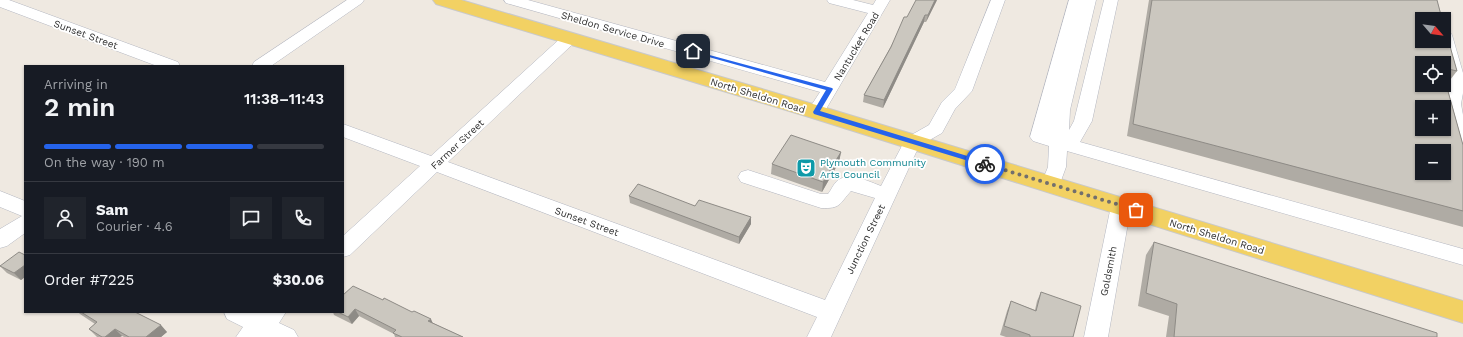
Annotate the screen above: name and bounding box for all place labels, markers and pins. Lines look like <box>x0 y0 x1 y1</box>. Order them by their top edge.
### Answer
pin <box>676 34 710 68</box>
theatre icon: Plymouth Community Arts Council <box>795 157 817 179</box>
place label: Plymouth Community Arts Council <box>820 157 927 180</box>
pin <box>1119 193 1153 227</box>

